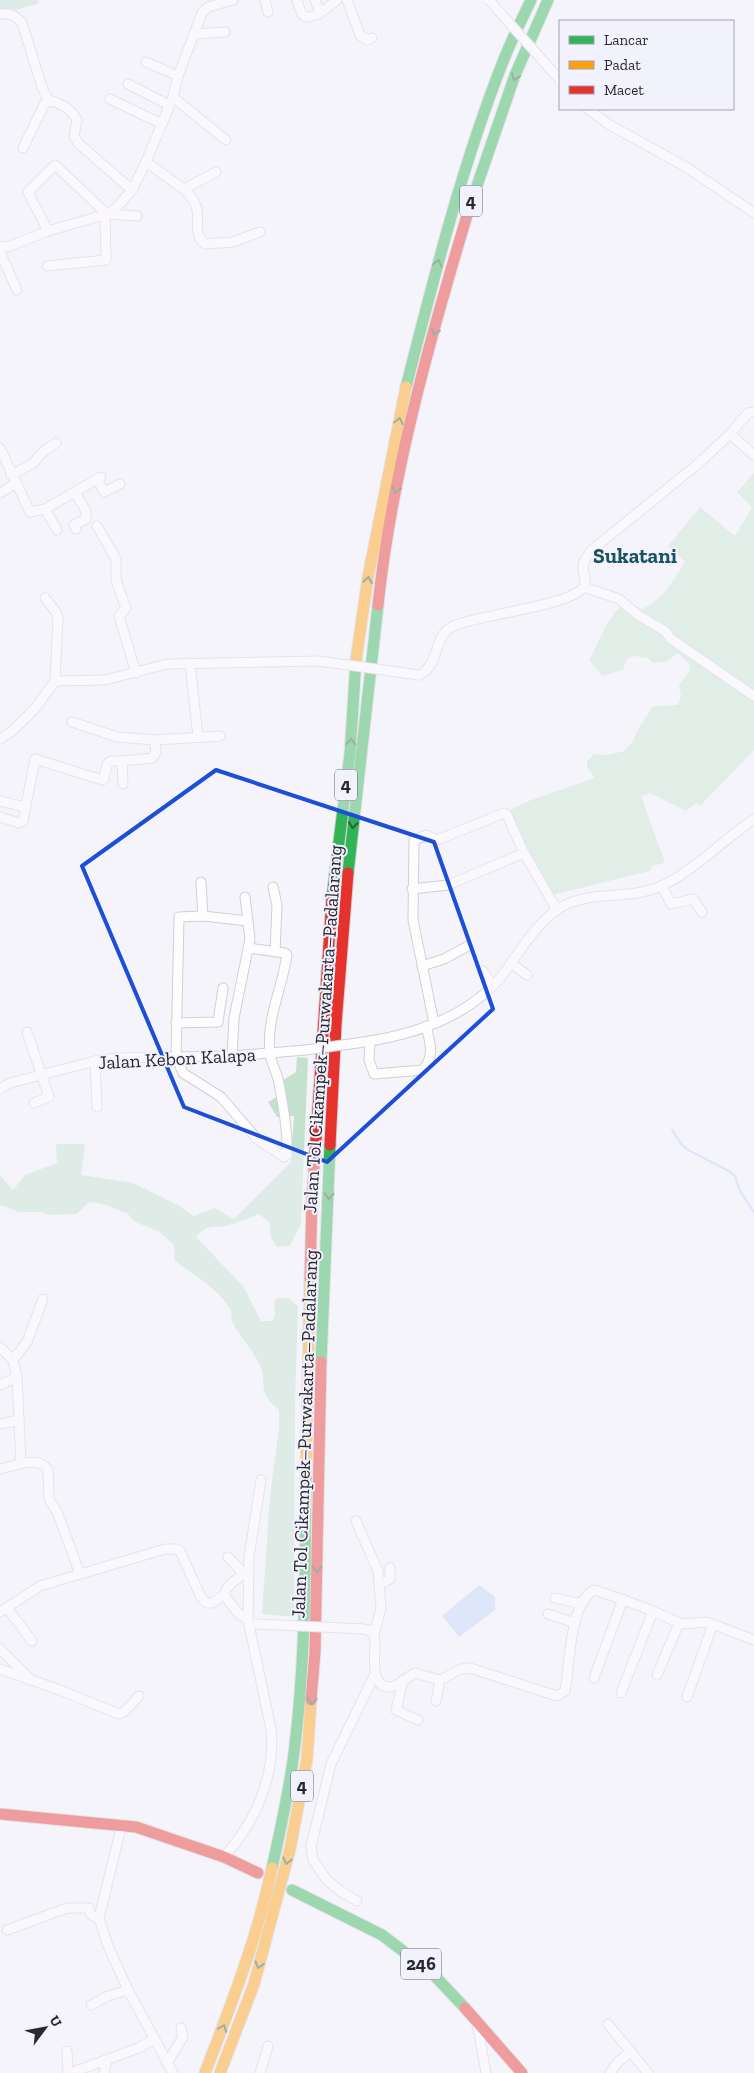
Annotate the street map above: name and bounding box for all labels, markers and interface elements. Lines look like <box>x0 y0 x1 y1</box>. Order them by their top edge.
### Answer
legend <box>559 20 734 110</box>
text: Lancar <box>604 31 649 49</box>
text: Padat <box>604 56 641 74</box>
one-way arrow <box>511 72 521 81</box>
text: Macet <box>604 81 644 99</box>
road number: 4 <box>460 186 482 217</box>
one-way arrow <box>432 258 443 267</box>
one-way arrow <box>430 327 440 336</box>
one-way arrow <box>393 416 403 425</box>
one-way arrow <box>391 486 402 495</box>
district label: Sukatani <box>593 543 677 568</box>
one-way arrow <box>362 576 372 584</box>
one-way arrow <box>345 737 356 745</box>
road number: 4 <box>335 770 357 800</box>
one-way arrow <box>348 821 359 829</box>
street label: Jalan Tol Cikampek–Purwakarta–Padalarang <box>298 844 347 1214</box>
street label: Jalan Kebon Kalapa <box>98 1043 256 1074</box>
one-way arrow <box>323 1193 334 1201</box>
street label: Jalan Tol Cikampek–Purwakarta–Padalarang <box>287 1249 322 1619</box>
one-way arrow <box>312 1565 322 1573</box>
one-way arrow <box>307 1697 318 1705</box>
road number: 4 <box>291 1770 313 1802</box>
one-way arrow <box>282 1856 293 1865</box>
road number: 246 <box>401 1948 441 1980</box>
one-way arrow <box>255 1961 265 1969</box>
north arrow <box>20 2003 70 2053</box>
text: U <box>46 2013 65 2030</box>
one-way arrow <box>217 2024 227 2033</box>

